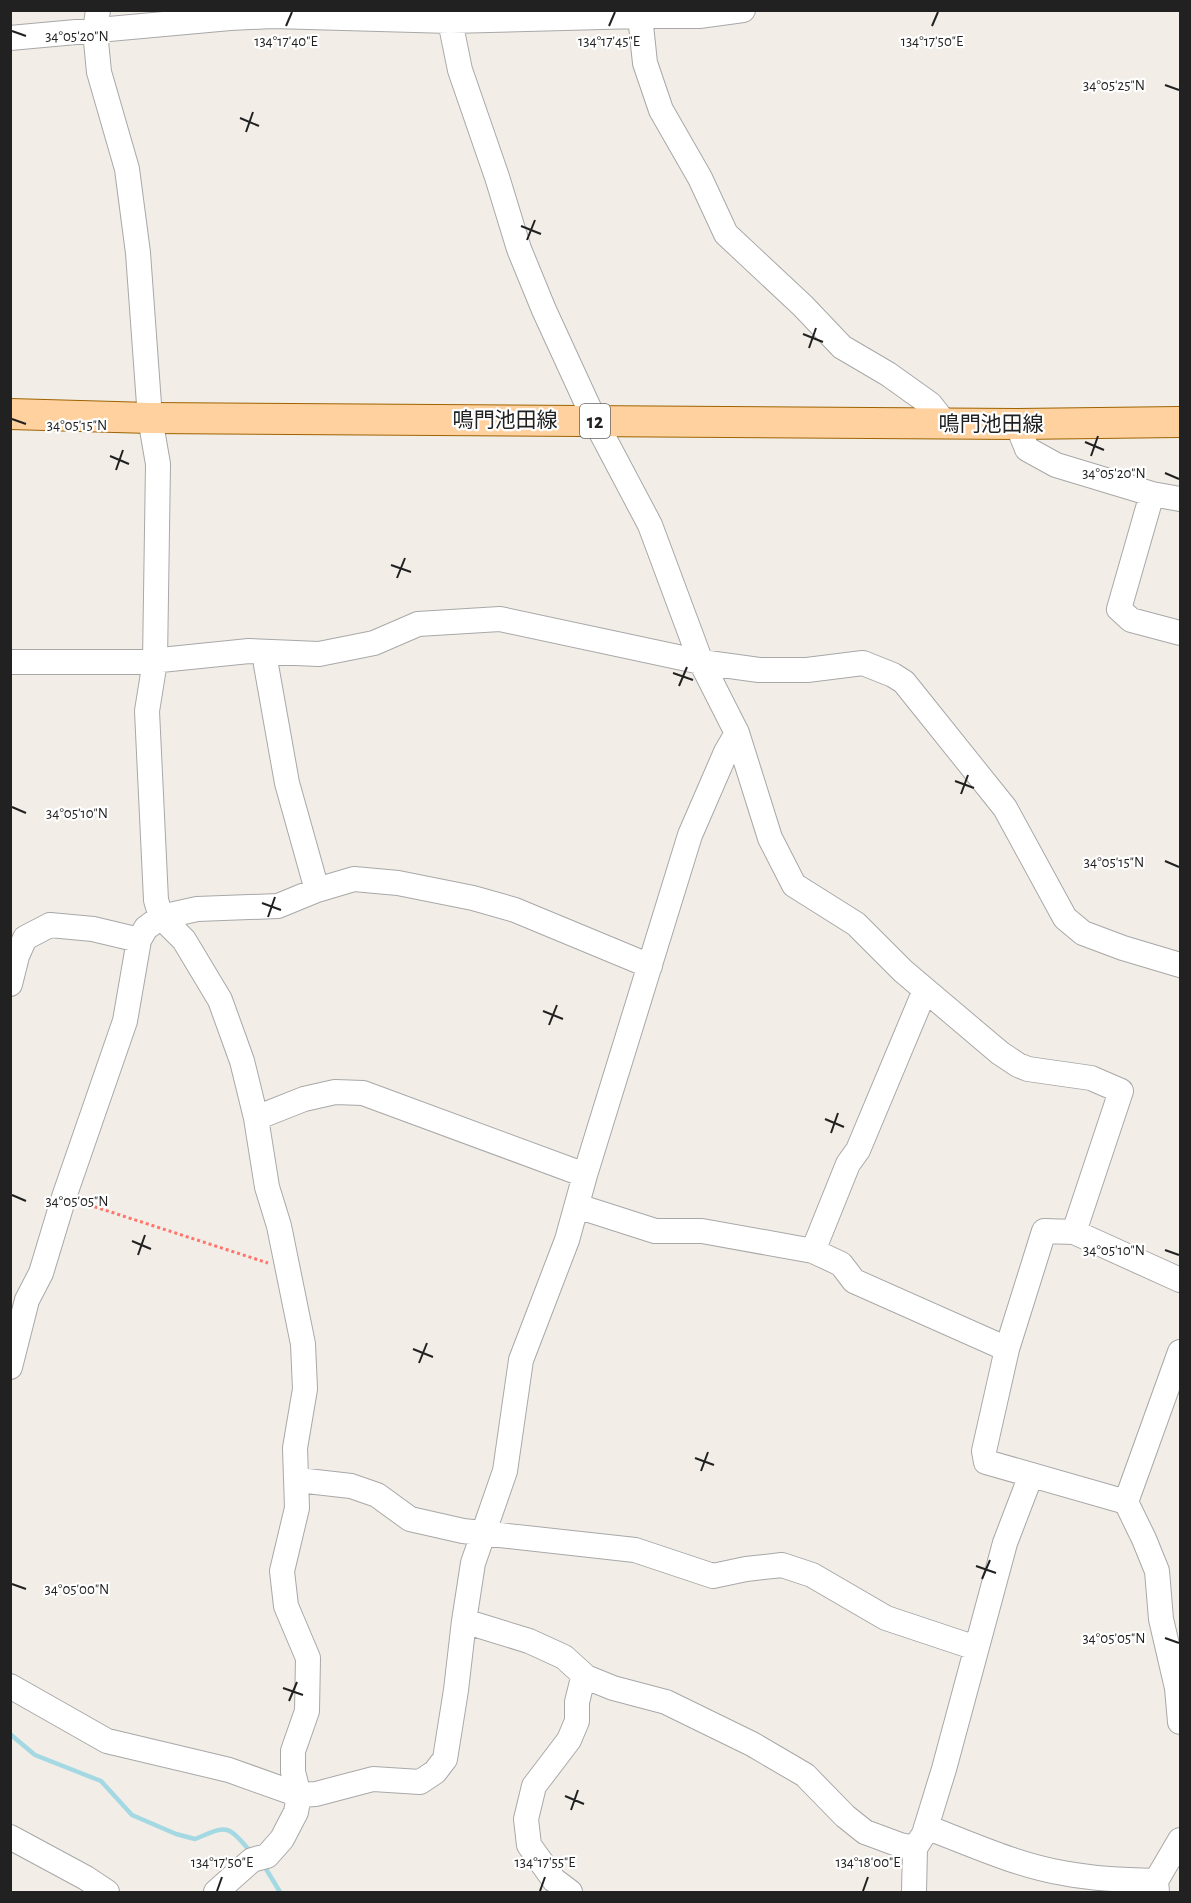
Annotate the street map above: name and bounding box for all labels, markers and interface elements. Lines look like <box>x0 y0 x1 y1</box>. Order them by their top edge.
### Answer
text: 34°05'20"N <box>45 29 109 44</box>
text: 134°17'40"E <box>254 34 318 49</box>
text: 134°17'45"E <box>578 34 640 49</box>
text: 134°17'50"E <box>901 34 963 49</box>
text: 34°05'25"N <box>1083 78 1145 93</box>
road number: 12 <box>580 404 610 438</box>
street label: 鳴門池田線 <box>453 409 558 431</box>
street label: 鳴門池田線 <box>939 413 1044 435</box>
text: 34°05'15"N <box>47 418 107 433</box>
text: 34°05'20"N <box>1082 466 1146 481</box>
text: 34°05'10"N <box>46 806 108 821</box>
text: 34°05'15"N <box>1084 855 1144 870</box>
text: 34°05'05"N <box>45 1194 109 1209</box>
text: 34°05'10"N <box>1083 1243 1145 1258</box>
text: 34°05'00"N <box>45 1582 109 1597</box>
text: 34°05'05"N <box>1082 1631 1146 1646</box>
text: 134°17'50"E <box>191 1855 253 1870</box>
text: 134°17'55"E <box>515 1855 575 1870</box>
text: 134°18'00"E <box>836 1855 900 1870</box>

